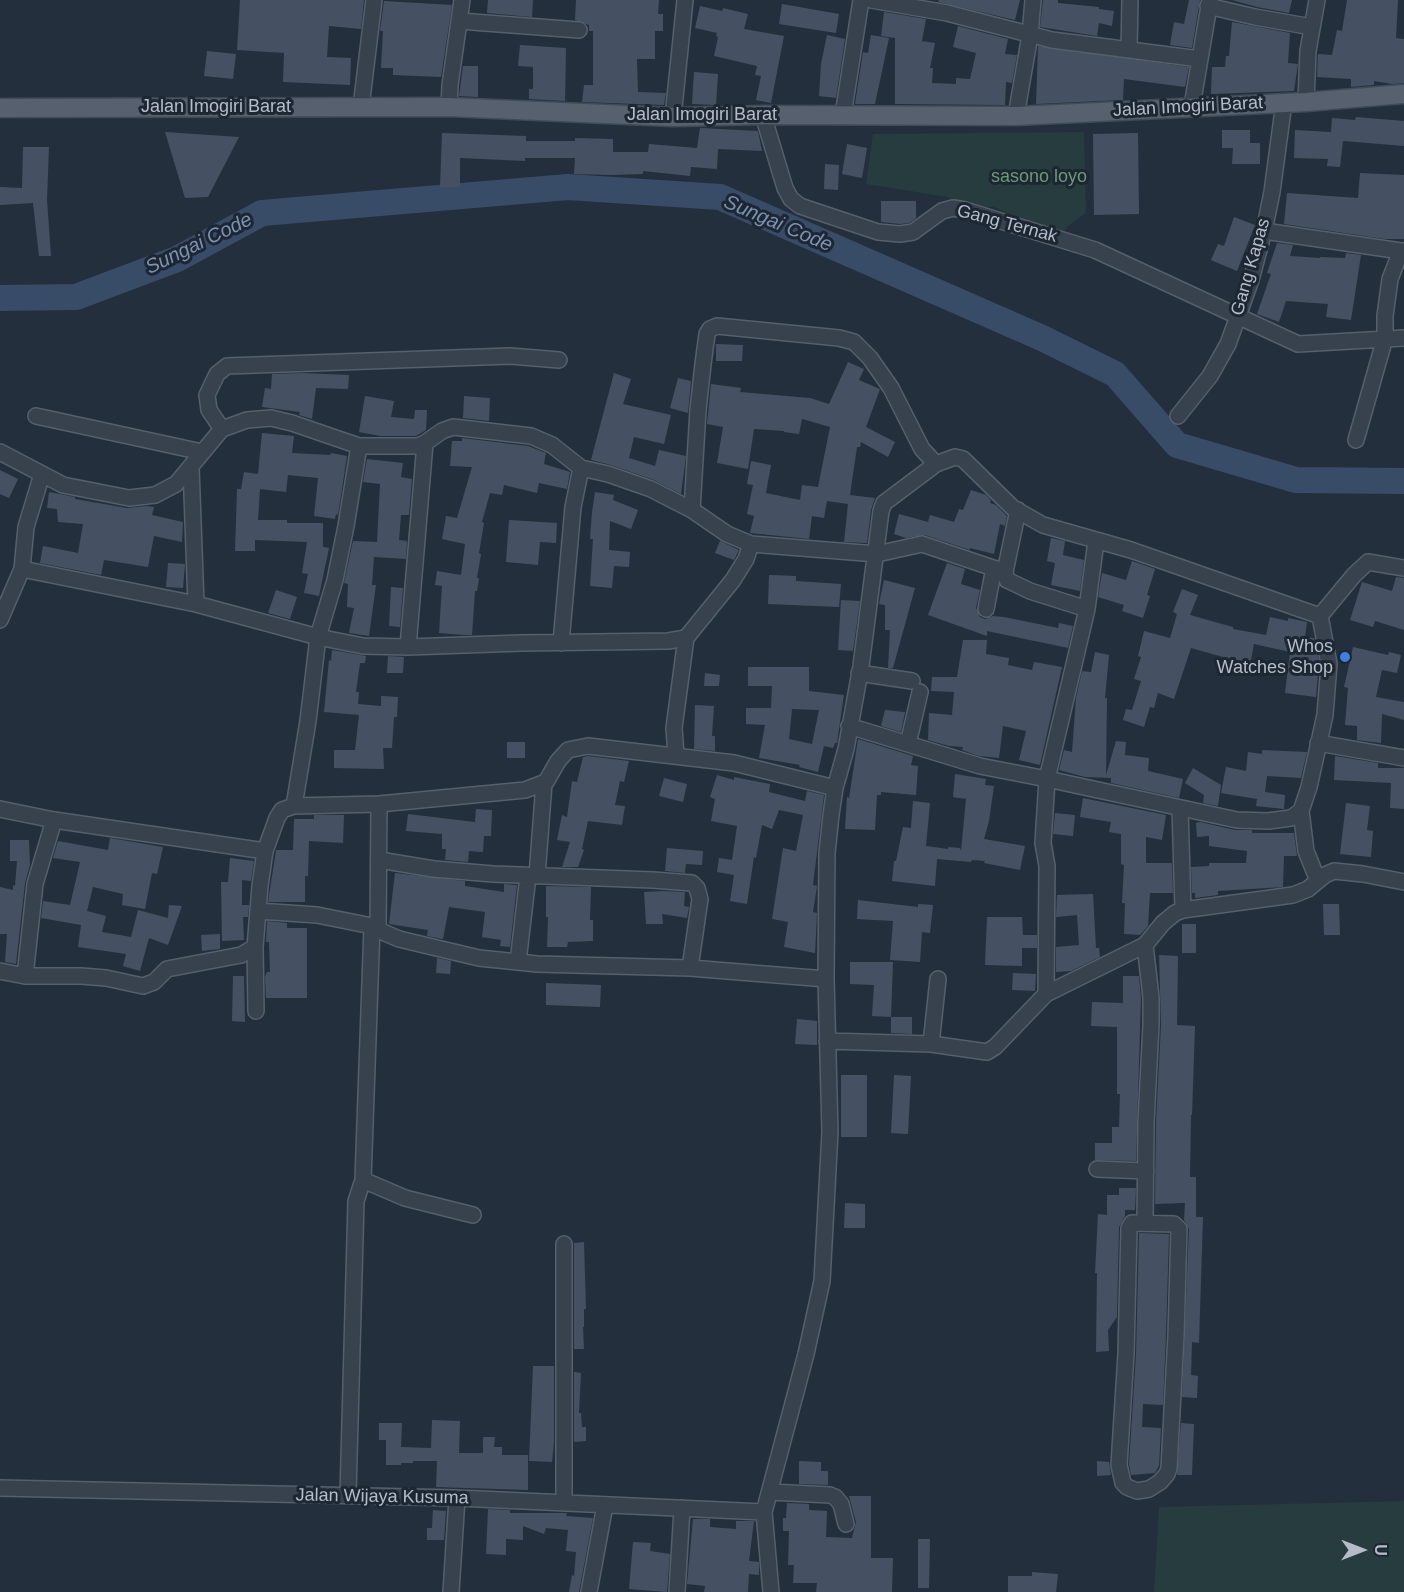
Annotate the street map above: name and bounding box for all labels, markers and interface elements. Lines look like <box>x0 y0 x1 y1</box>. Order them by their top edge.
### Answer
street label: Jalan Imogiri Barat <box>1113 92 1263 122</box>
street label: Jalan Imogiri Barat <box>141 96 291 118</box>
street label: Jalan Imogiri Barat <box>627 104 777 126</box>
park label: sasono loyo <box>991 166 1087 188</box>
water label: Sungai Code <box>720 190 836 258</box>
street label: Gang Ternak <box>954 200 1060 248</box>
water label: Sungai Code <box>142 208 256 280</box>
street label: Gang Kapas <box>1227 216 1275 318</box>
place label: Whos Watches Shop <box>1217 636 1333 678</box>
marker: Whos Watches Shop <box>1338 650 1352 664</box>
street label: Jalan Wijaya Kusuma <box>295 1485 469 1509</box>
north arrow <box>1332 1520 1392 1580</box>
text: U <box>1372 1544 1389 1556</box>

